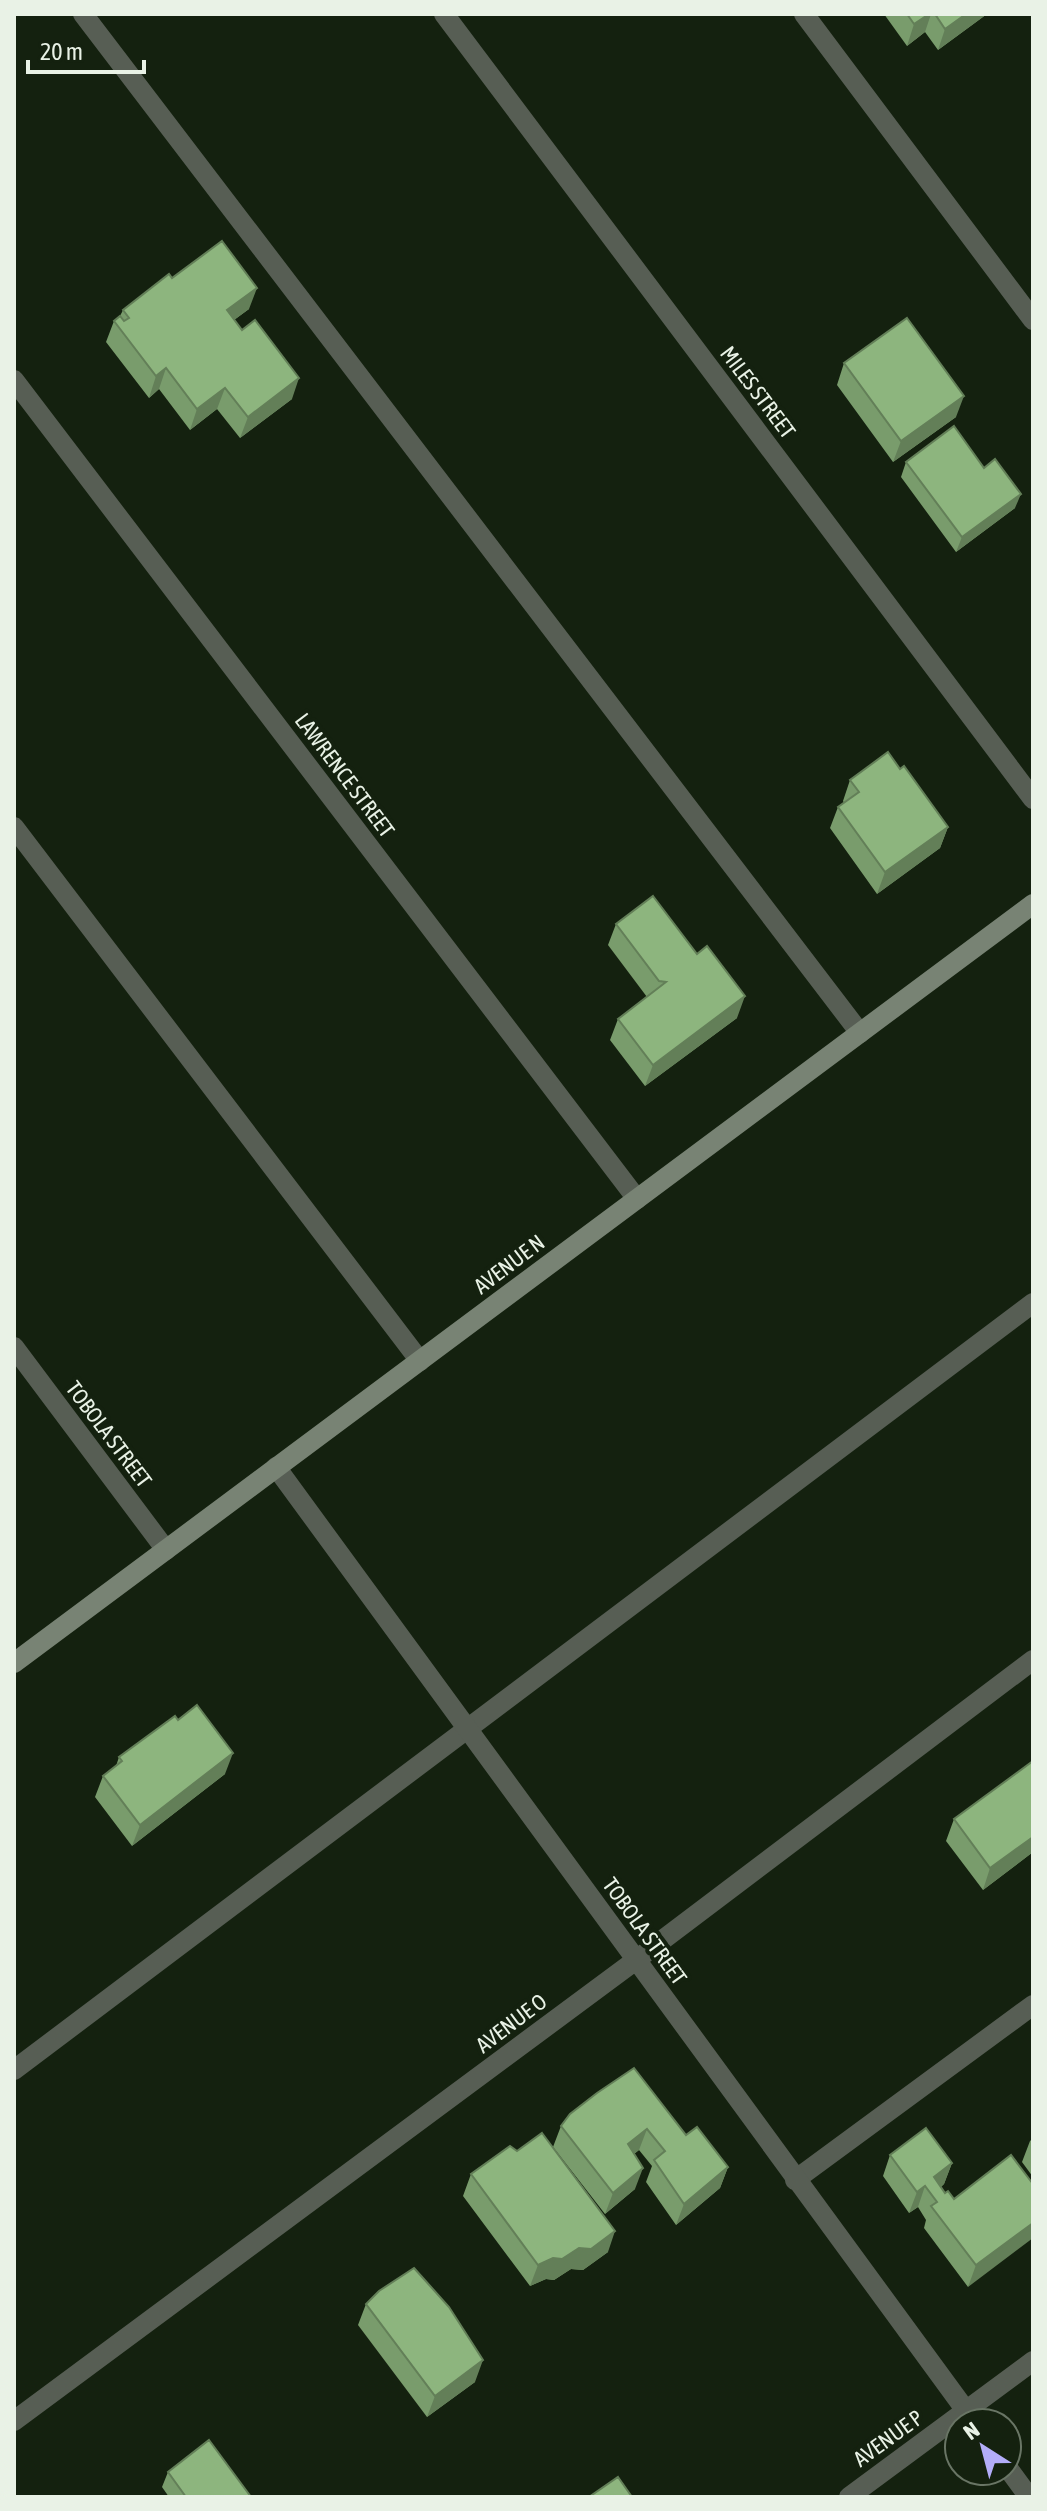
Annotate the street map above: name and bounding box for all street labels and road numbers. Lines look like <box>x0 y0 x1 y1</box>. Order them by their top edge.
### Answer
street label: MILES STREET <box>715 341 801 444</box>
street label: LAWRENCE STREET <box>290 708 400 842</box>
street label: AVENUE N <box>469 1229 549 1299</box>
street label: TOBOLA STREET <box>61 1376 157 1492</box>
street label: TOBOLA STREET <box>597 1872 693 1990</box>
street label: AVENUE O <box>471 1988 551 2058</box>
street label: AVENUE P <box>848 2404 928 2472</box>

